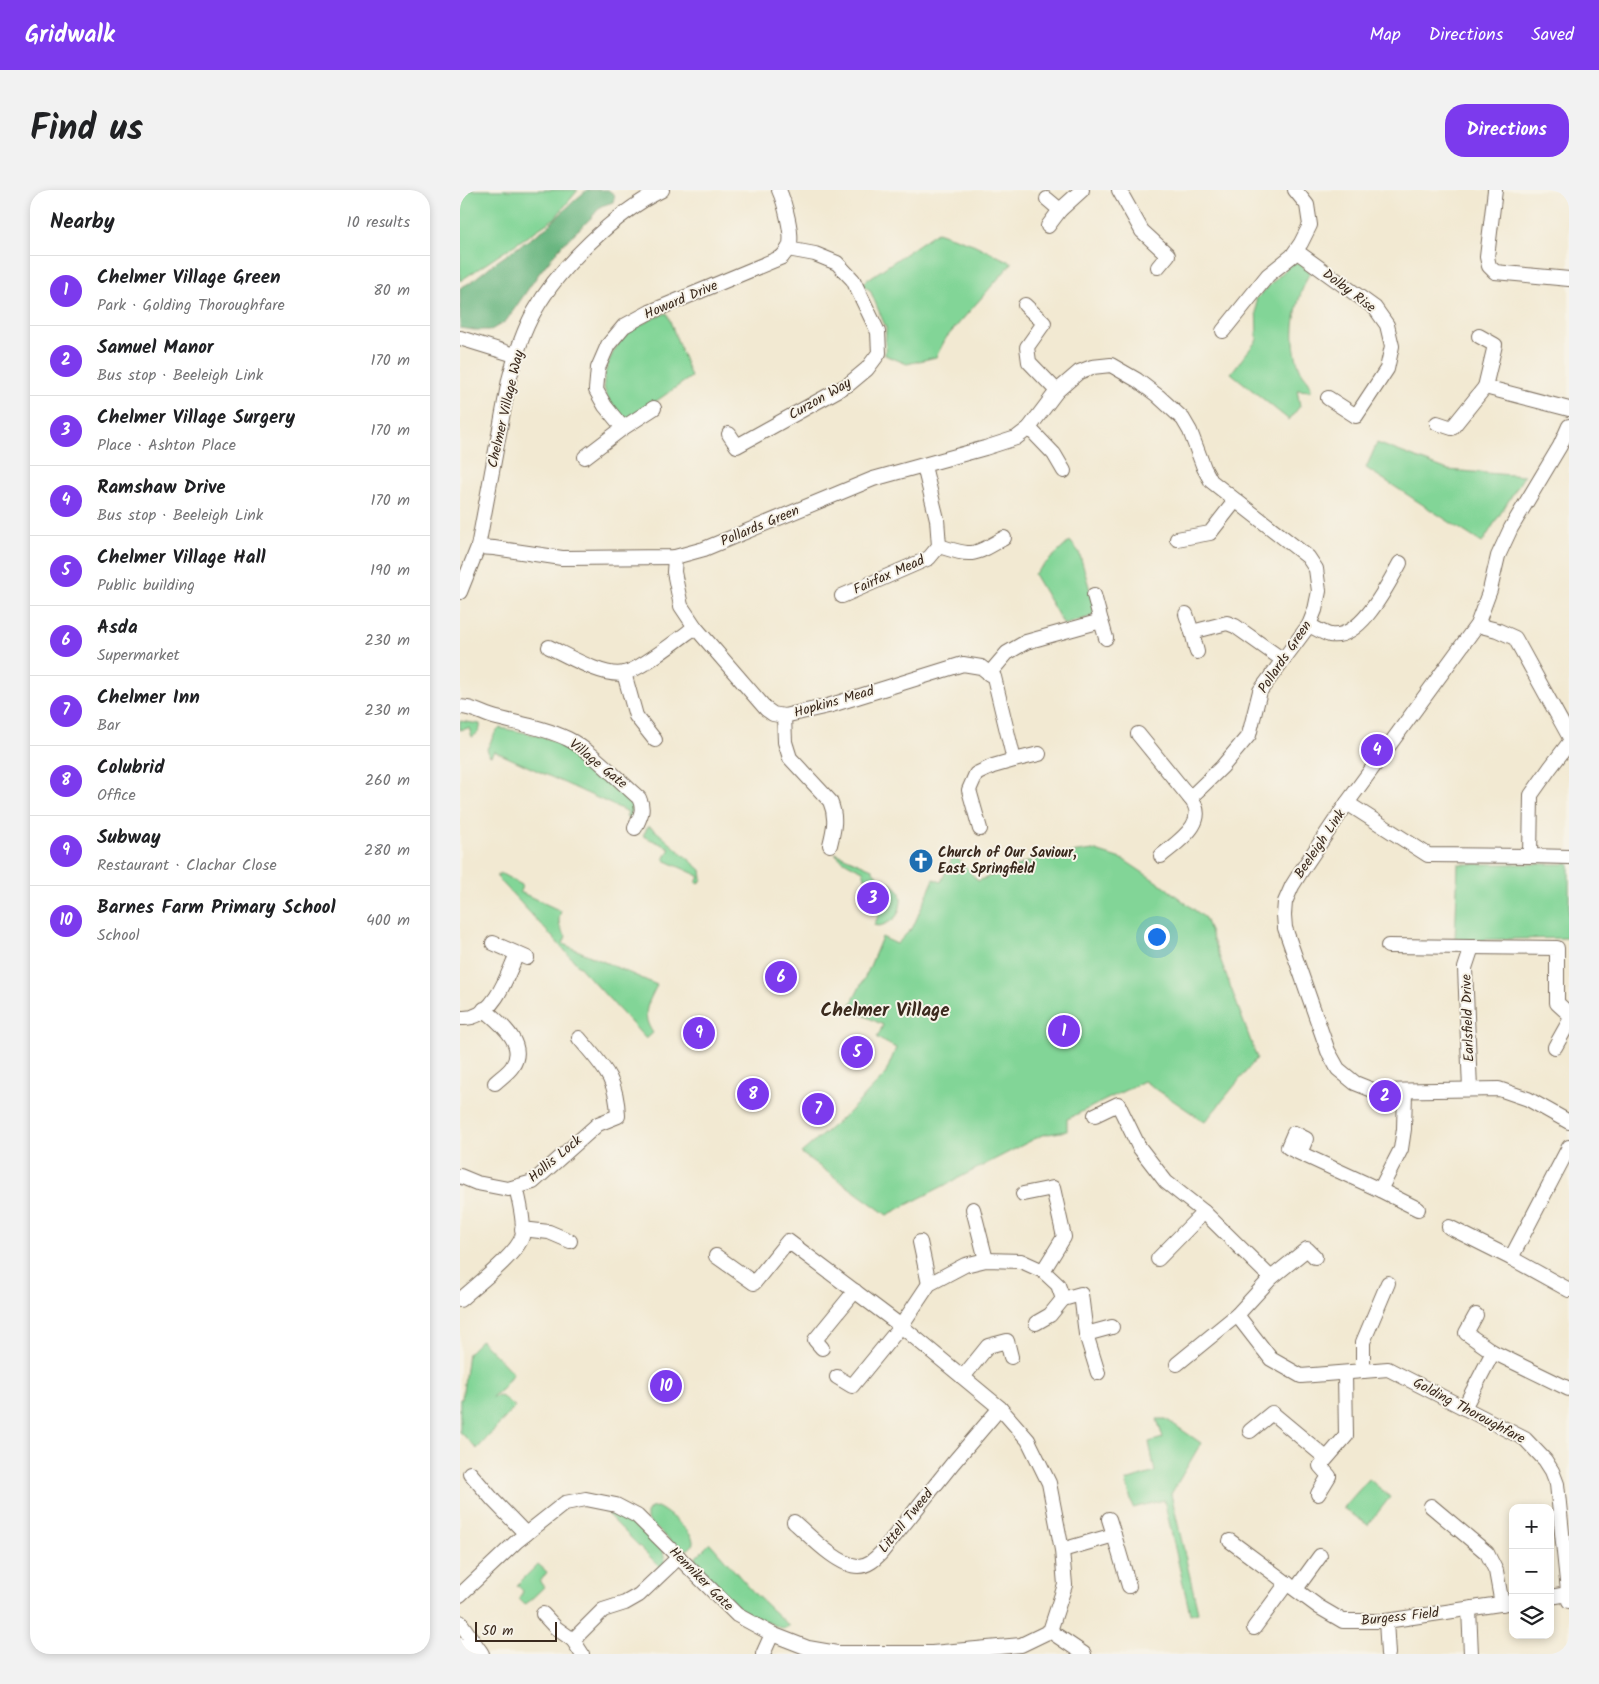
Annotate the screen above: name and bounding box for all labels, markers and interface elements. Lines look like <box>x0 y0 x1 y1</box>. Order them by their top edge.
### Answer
text: Gridwalk <box>25 16 115 55</box>
text: Map <box>1369 21 1401 50</box>
text: Directions <box>1429 21 1503 50</box>
text: Saved <box>1531 21 1574 50</box>
text: Find us <box>30 102 143 158</box>
button: Directions <box>1445 104 1569 157</box>
text: Nearby <box>50 206 115 239</box>
text: 10 results <box>347 210 410 235</box>
text: Chelmer Village Green <box>97 263 281 293</box>
street label: Dolby Rise <box>1318 264 1381 319</box>
street label: Howard Drive <box>641 274 722 325</box>
text: 1 <box>64 278 68 303</box>
text: 80 m <box>373 278 410 303</box>
text: Park · Golding Thoroughfare <box>97 293 285 318</box>
text: Samuel Manor <box>97 333 214 363</box>
text: 2 <box>61 348 71 373</box>
text: 170 m <box>370 348 410 373</box>
street label: Chelmer Village Way <box>482 348 530 470</box>
text: Bus stop · Beeleigh Link <box>97 363 263 388</box>
street label: Curzon Way <box>784 372 856 426</box>
text: Chelmer Village Surgery <box>97 403 295 433</box>
text: 3 <box>62 418 70 443</box>
text: 170 m <box>370 418 410 443</box>
text: Place · Ashton Place <box>97 433 236 458</box>
text: Ramshaw Drive <box>97 473 226 503</box>
text: 4 <box>62 488 70 513</box>
text: 170 m <box>370 488 410 513</box>
street label: Pollards Green <box>717 499 803 553</box>
text: Bus stop · Beeleigh Link <box>97 503 263 528</box>
text: Chelmer Village Hall <box>97 543 266 573</box>
street label: Fairfax Mead <box>850 549 929 601</box>
text: 5 <box>62 558 70 583</box>
text: 190 m <box>370 558 410 583</box>
text: Public building <box>97 573 195 598</box>
text: Asda <box>97 613 138 643</box>
street label: Pollards Green <box>1252 616 1318 698</box>
text: 6 <box>62 628 70 653</box>
text: 230 m <box>364 628 410 653</box>
text: Supermarket <box>97 643 180 668</box>
street label: Hopkins Mead <box>791 680 878 724</box>
text: Chelmer Inn <box>97 683 200 713</box>
text: 7 <box>62 698 70 723</box>
text: 230 m <box>364 698 410 723</box>
text: Bar <box>97 713 120 738</box>
pin: 4 <box>1361 731 1393 769</box>
street label: Village Gate <box>564 734 633 795</box>
text: Colubrid <box>97 753 165 783</box>
text: 8 <box>61 768 71 793</box>
text: 260 m <box>365 768 410 793</box>
text: Office <box>97 783 136 808</box>
street label: Beeleigh Link <box>1289 805 1352 883</box>
text: Subway <box>97 823 161 853</box>
text: 9 <box>62 838 70 863</box>
text: 280 m <box>364 838 410 863</box>
place label: Church of Our Saviour, East Springfield <box>938 842 1077 880</box>
church icon: Church of Our Saviour, East Springfield <box>908 848 934 874</box>
text: Restaurant · Clachar Close <box>97 853 277 878</box>
pin: 3 <box>857 879 889 917</box>
text: Barnes Farm Primary School <box>97 893 336 923</box>
text: 10 <box>59 908 73 933</box>
text: 400 m <box>366 908 410 933</box>
text: School <box>97 923 140 948</box>
your location <box>1144 924 1170 950</box>
pin: 6 <box>765 958 797 996</box>
street label: Earlsfield Drive <box>1455 973 1481 1062</box>
district label: Chelmer Village <box>820 996 950 1026</box>
pin: 1 <box>1048 1012 1080 1050</box>
pin: 9 <box>683 1014 715 1052</box>
pin: 5 <box>841 1033 873 1071</box>
pin: 8 <box>737 1075 769 1113</box>
pin: 2 <box>1369 1077 1401 1115</box>
pin: 7 <box>802 1090 834 1128</box>
street label: Hollis Lock <box>523 1130 587 1188</box>
pin: 10 <box>650 1367 682 1405</box>
street label: Golding Thoroughfare <box>1409 1372 1530 1450</box>
street label: Littell Tweed <box>873 1483 939 1558</box>
map controls <box>1509 1504 1554 1639</box>
button: + <box>1509 1504 1554 1549</box>
street label: Henniker Gate <box>664 1542 739 1617</box>
button: − <box>1509 1549 1554 1594</box>
button: layers <box>1509 1594 1554 1639</box>
street label: Burgess Field <box>1360 1602 1441 1632</box>
scale bar <box>475 1619 558 1642</box>
text: 50 m <box>482 1620 513 1642</box>

